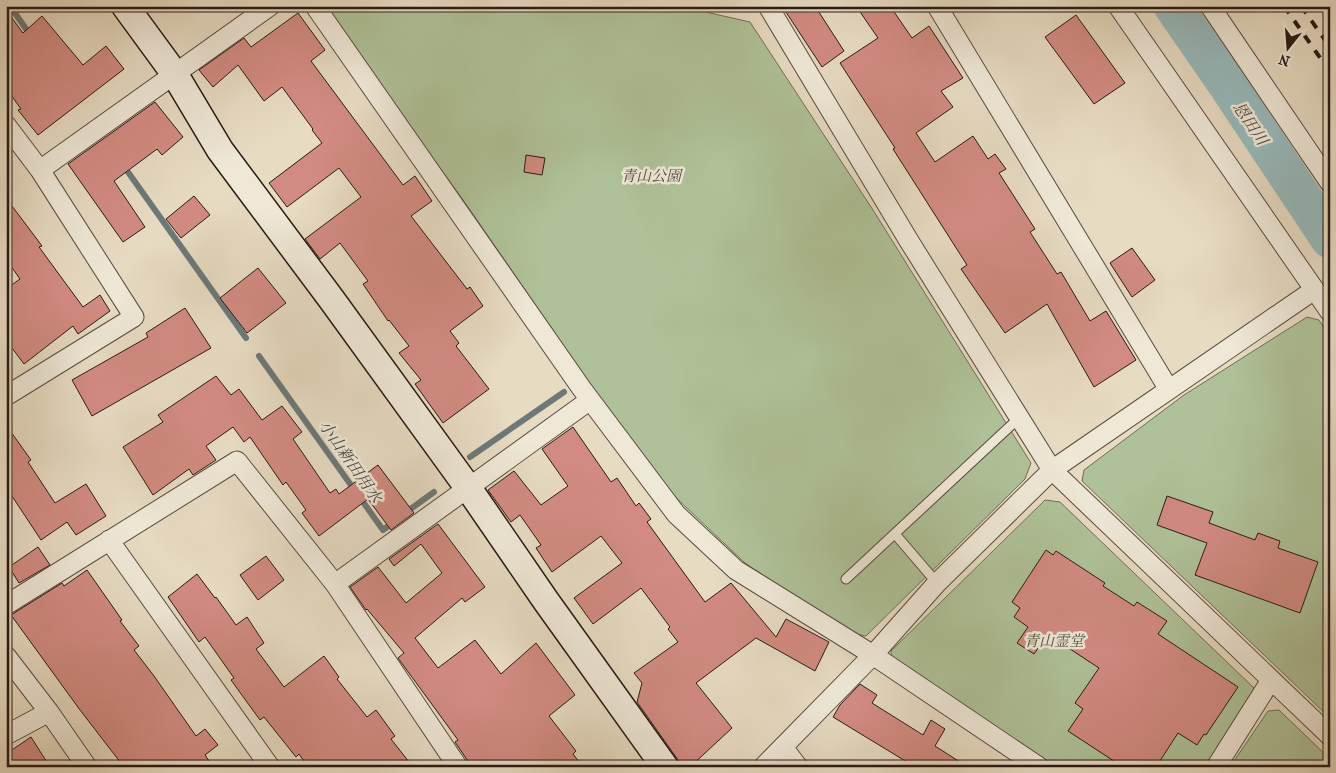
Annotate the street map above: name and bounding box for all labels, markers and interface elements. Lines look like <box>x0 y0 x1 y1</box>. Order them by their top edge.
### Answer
north arrow <box>1264 22 1314 72</box>
text: N <box>1276 50 1292 70</box>
water label: 恩田川 <box>1229 98 1273 150</box>
park label: 青山公園 <box>621 167 684 185</box>
water label: 小山新田用水 <box>315 417 387 508</box>
park label: 青山霊堂 <box>1024 632 1086 650</box>

